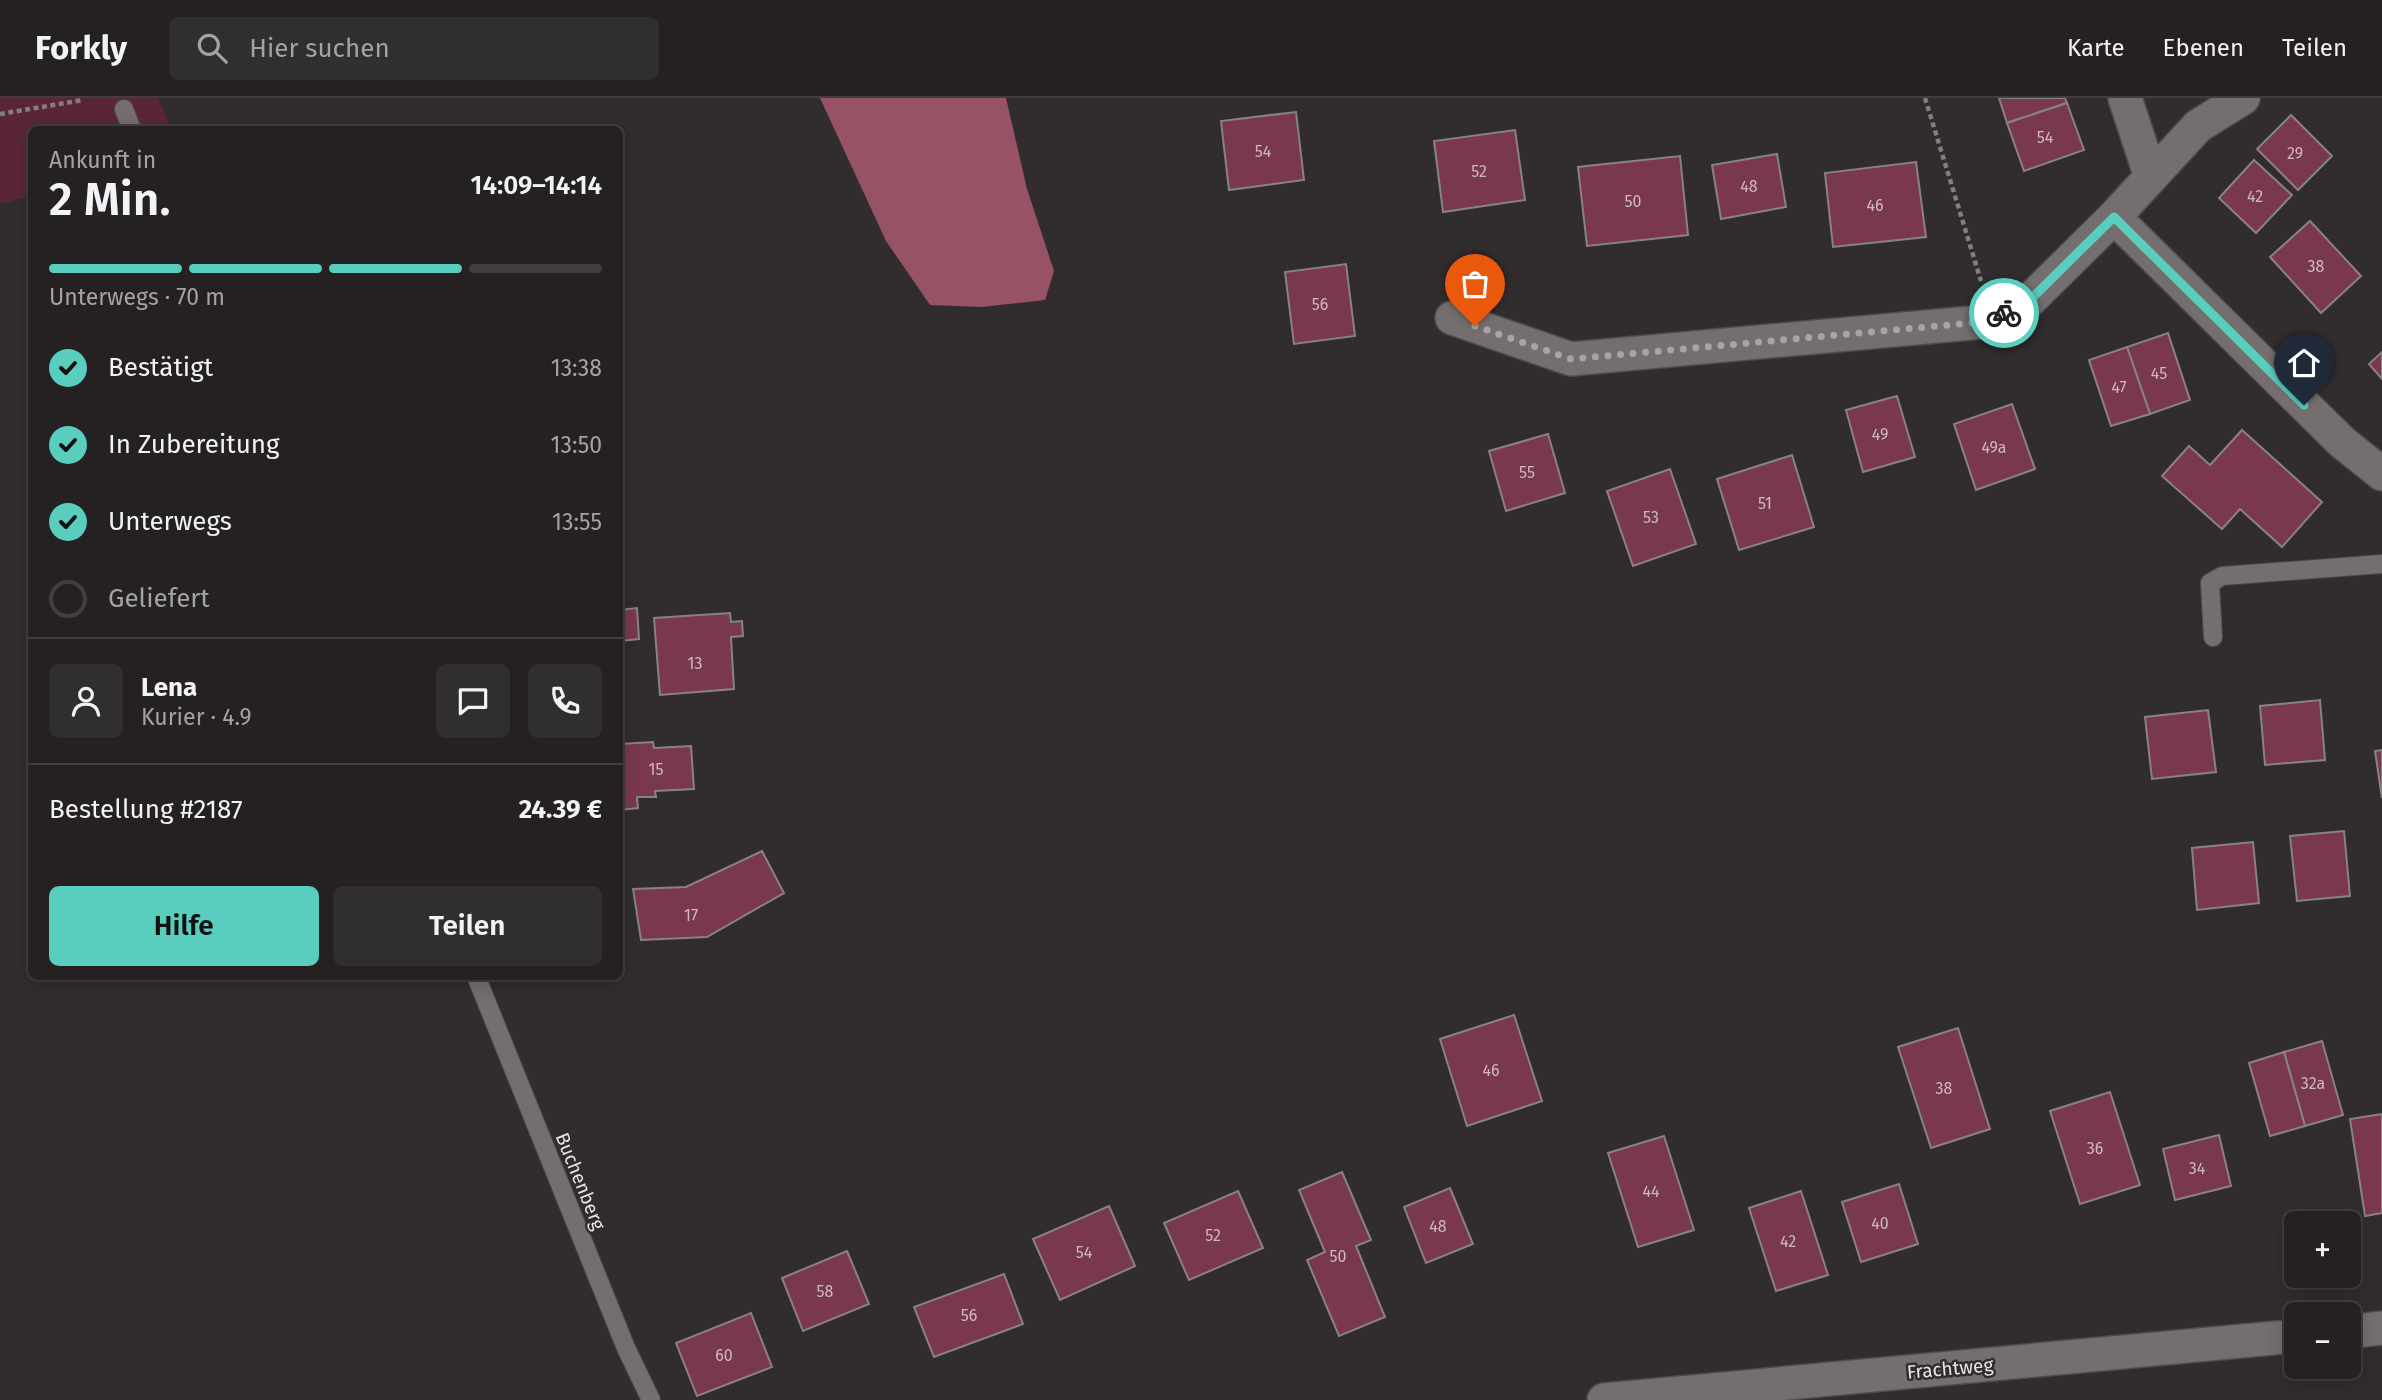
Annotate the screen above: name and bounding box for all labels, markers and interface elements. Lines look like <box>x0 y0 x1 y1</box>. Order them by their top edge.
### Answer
search box <box>169 17 659 80</box>
text: Forkly <box>35 28 127 68</box>
icon: search <box>193 29 231 67</box>
text: Hier suchen <box>249 33 390 64</box>
text: Karte <box>2067 34 2125 62</box>
text: Ebenen <box>2163 34 2244 62</box>
text: Teilen <box>2282 34 2347 62</box>
house number: 54 <box>2037 128 2054 147</box>
house number: 54 <box>1255 142 1272 161</box>
house number: 29 <box>2287 144 2303 163</box>
text: Ankunft in <box>49 146 156 174</box>
house number: 52 <box>1471 162 1487 181</box>
text: 14:09–14:14 <box>471 170 602 201</box>
text: 2 Min. <box>49 172 171 227</box>
house number: 48 <box>1740 177 1758 196</box>
house number: 42 <box>2247 187 2263 206</box>
house number: 50 <box>1625 192 1642 211</box>
house number: 46 <box>1866 196 1884 215</box>
pin <box>1445 254 1505 326</box>
house number: 38 <box>2308 257 2325 276</box>
icon: bag <box>1456 265 1494 303</box>
courier <box>1969 278 2039 348</box>
text: Unterwegs · 70 m <box>49 283 225 311</box>
icon: bike <box>1985 294 2023 332</box>
house number: 56 <box>1312 295 1328 314</box>
pin <box>2274 333 2334 405</box>
icon: home <box>2285 344 2323 382</box>
icon: check <box>49 349 87 387</box>
text: Bestätigt <box>108 352 213 383</box>
text: 13:38 <box>551 354 602 382</box>
house number: 45 <box>2151 364 2167 383</box>
house number: 47 <box>2111 378 2127 397</box>
house number: 49 <box>1872 425 1888 444</box>
icon: check <box>49 426 87 464</box>
text: In Zubereitung <box>108 429 280 460</box>
text: 13:50 <box>551 431 602 459</box>
house number: 49a <box>1981 438 2007 457</box>
house number: 55 <box>1519 463 1535 482</box>
house number: 51 <box>1758 494 1772 513</box>
icon: check <box>49 503 87 541</box>
text: Unterwegs <box>108 506 232 537</box>
text: 13:55 <box>552 508 602 536</box>
house number: 53 <box>1643 508 1659 527</box>
text: Geliefert <box>108 583 210 614</box>
house number: 13 <box>688 654 702 673</box>
button: person <box>49 664 123 738</box>
button: chat <box>436 664 510 738</box>
button: phone <box>528 664 602 738</box>
text: Lena <box>141 672 197 703</box>
text: Kurier · 4.9 <box>141 703 251 731</box>
house number: 15 <box>649 760 663 779</box>
text: Bestellung #2187 <box>49 794 243 825</box>
text: 24.39 € <box>519 794 602 825</box>
button: Hilfe <box>49 886 319 966</box>
button: Teilen <box>333 886 602 966</box>
house number: 17 <box>684 906 698 925</box>
house number: 46 <box>1482 1061 1500 1080</box>
house number: 32a <box>2301 1074 2325 1093</box>
house number: 38 <box>1936 1079 1953 1098</box>
street label: Buchenberg <box>551 1129 611 1233</box>
house number: 36 <box>2087 1139 2103 1158</box>
house number: 34 <box>2189 1159 2206 1178</box>
house number: 44 <box>1642 1182 1660 1201</box>
map controls <box>2284 1211 2361 1379</box>
button: + <box>2284 1211 2361 1288</box>
house number: 40 <box>1871 1214 1889 1233</box>
house number: 48 <box>1429 1217 1447 1236</box>
house number: 52 <box>1205 1226 1221 1245</box>
house number: 42 <box>1780 1232 1796 1251</box>
house number: 54 <box>1076 1243 1093 1262</box>
house number: 50 <box>1330 1247 1347 1266</box>
house number: 58 <box>817 1282 834 1301</box>
button: − <box>2284 1302 2361 1379</box>
house number: 56 <box>961 1306 977 1325</box>
house number: 60 <box>715 1346 733 1365</box>
street label: Frachtweg <box>1906 1353 1994 1384</box>

